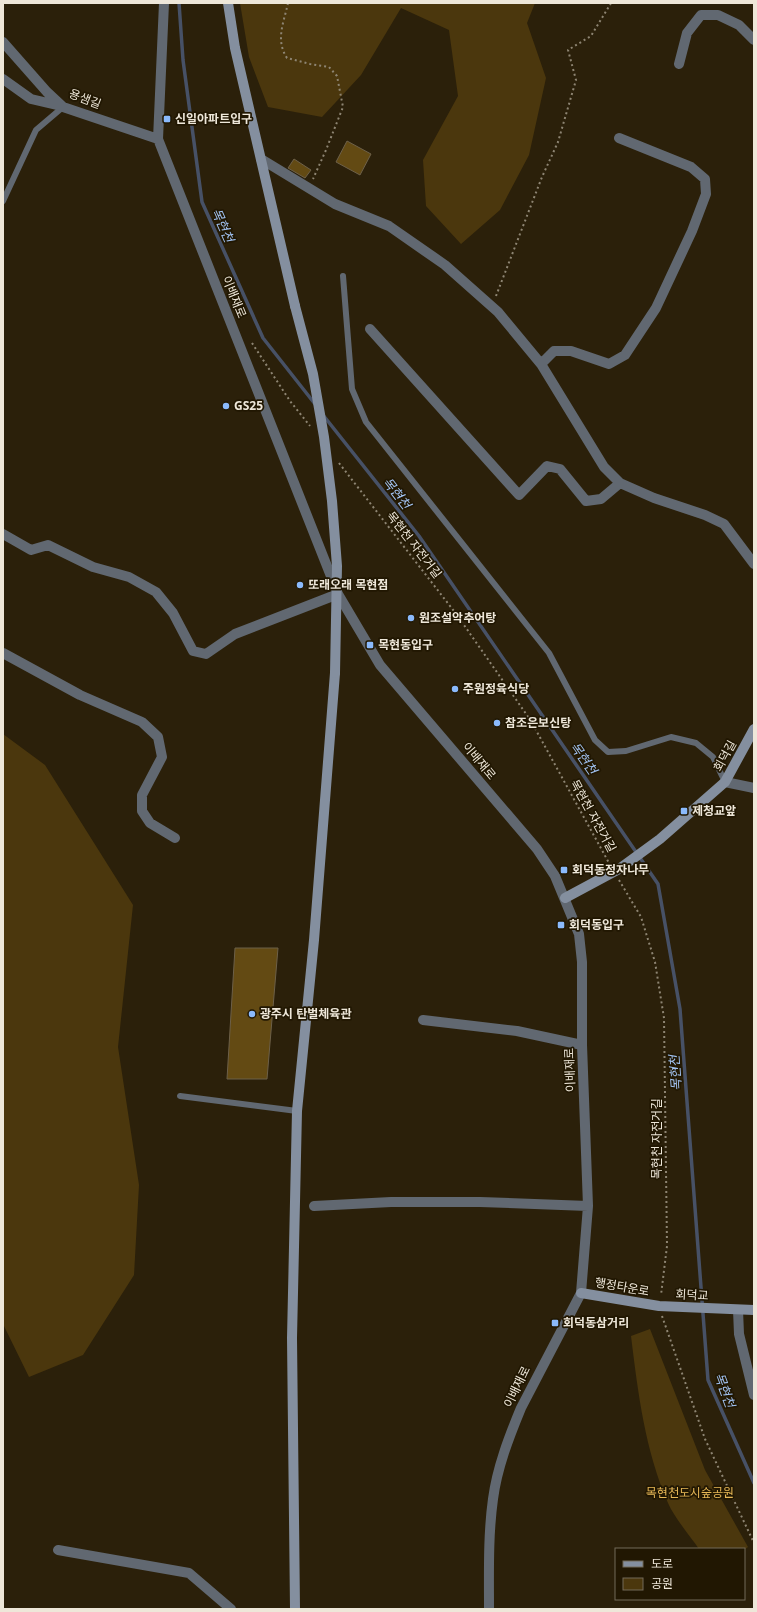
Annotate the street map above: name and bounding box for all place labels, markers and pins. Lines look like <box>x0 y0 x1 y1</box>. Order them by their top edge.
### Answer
place label: 신일아파트입구 <box>175 110 252 127</box>
marker: 신일아파트입구 <box>162 114 172 124</box>
place label: GS25 <box>234 397 263 414</box>
marker: GS25 <box>221 401 231 411</box>
place label: 또래오래 목현점 <box>308 576 388 593</box>
marker: 또래오래 목현점 <box>295 580 305 590</box>
place label: 원조설악추어탕 <box>419 609 496 626</box>
marker: 원조설악추어탕 <box>406 613 416 623</box>
place label: 목현동입구 <box>378 636 433 653</box>
marker: 목현동입구 <box>365 640 375 650</box>
place label: 주원정육식당 <box>463 680 529 697</box>
marker: 주원정육식당 <box>450 684 460 694</box>
place label: 참조은보신탕 <box>505 714 571 731</box>
marker: 참조은보신탕 <box>492 718 502 728</box>
place label: 제청교앞 <box>692 802 736 819</box>
marker: 제청교앞 <box>679 806 689 816</box>
place label: 회덕동정자나무 <box>572 861 649 878</box>
marker: 회덕동정자나무 <box>559 865 569 875</box>
place label: 회덕동입구 <box>569 916 624 933</box>
marker: 회덕동입구 <box>556 920 566 930</box>
place label: 광주시 탄벌체육관 <box>260 1005 351 1022</box>
marker: 광주시 탄벌체육관 <box>247 1009 257 1019</box>
place label: 회덕동삼거리 <box>563 1314 629 1331</box>
marker: 회덕동삼거리 <box>550 1318 560 1328</box>

